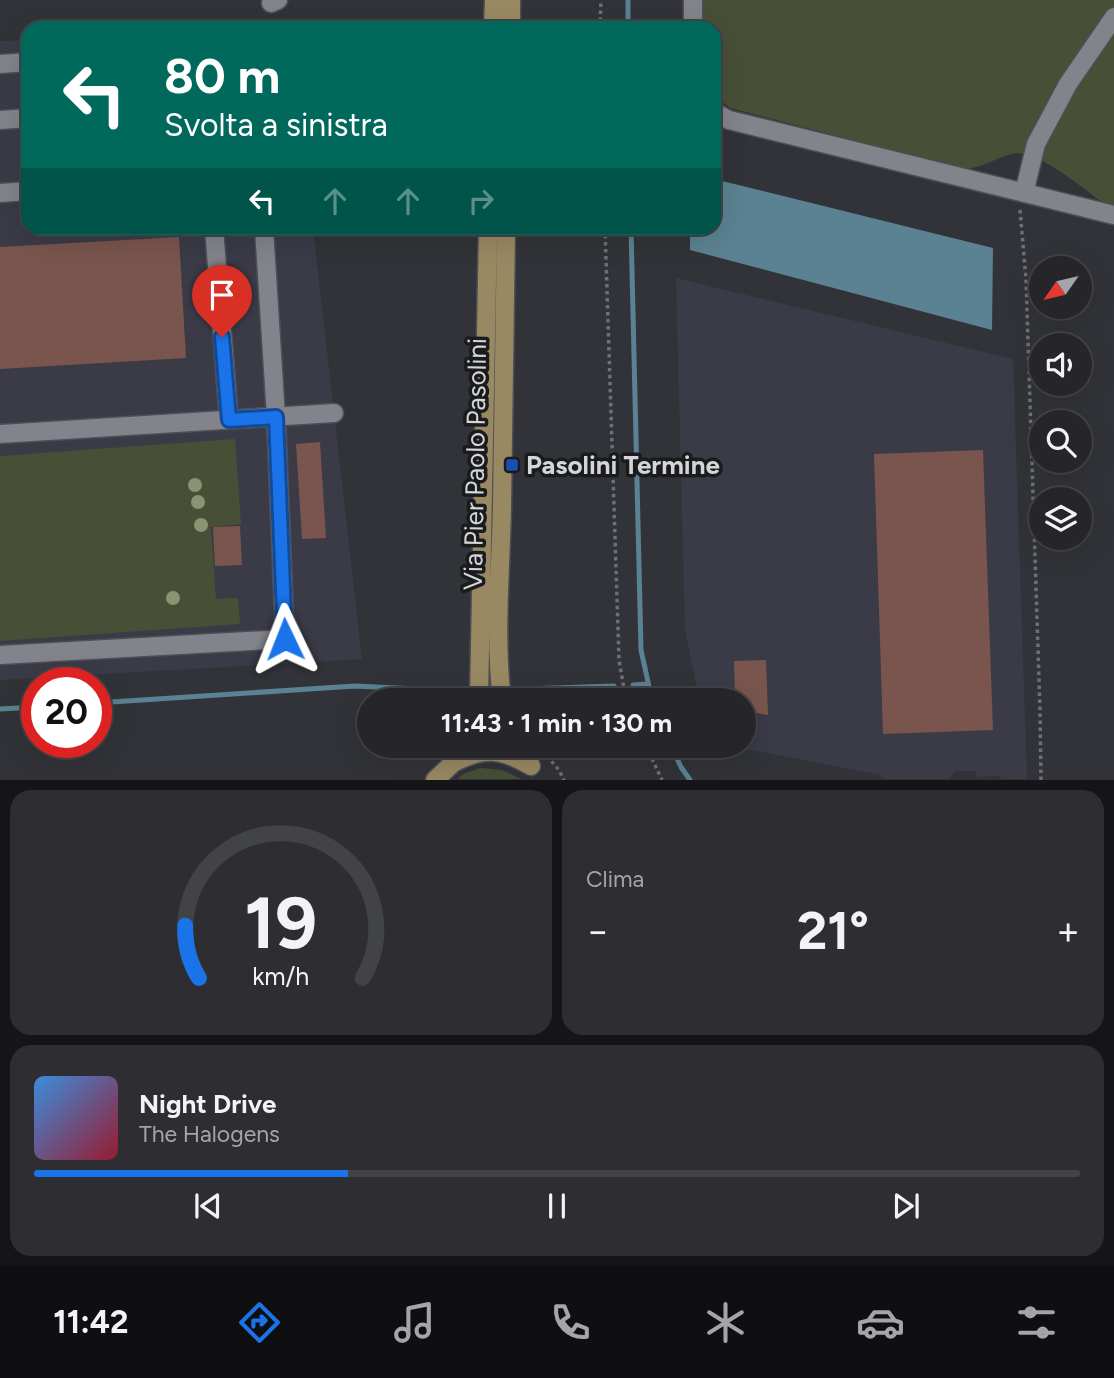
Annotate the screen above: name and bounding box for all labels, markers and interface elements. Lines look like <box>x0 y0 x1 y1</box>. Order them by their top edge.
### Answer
text: 80 m <box>164 46 280 105</box>
icon: left <box>49 49 140 140</box>
text: Svolta a sinistra <box>164 106 388 144</box>
icon: left <box>243 182 281 220</box>
icon: ahead <box>316 182 354 220</box>
icon: ahead <box>389 182 427 220</box>
icon: right <box>462 182 500 220</box>
north arrow <box>1029 256 1092 318</box>
map controls <box>1029 256 1092 550</box>
pin <box>192 265 252 337</box>
icon: arrive <box>203 276 241 314</box>
button: sound <box>1029 333 1092 396</box>
street label: Via Pier Paolo Pasolini <box>457 338 493 590</box>
button: search <box>1029 410 1092 473</box>
place label: Pasolini Termine <box>526 449 720 481</box>
marker: Pasolini Termine <box>504 457 520 473</box>
button: layers <box>1029 487 1092 550</box>
position arrow <box>248 602 322 676</box>
speed limit sign: 20 <box>21 667 112 758</box>
text: 11:43 · 1 min · 130 m <box>441 707 672 739</box>
text: Clima <box>586 865 644 893</box>
text: 19 <box>245 880 317 967</box>
text: 21° <box>797 900 869 962</box>
text: − <box>586 908 610 954</box>
text: + <box>1056 908 1080 954</box>
text: km/h <box>252 961 310 991</box>
text: Night Drive <box>139 1088 276 1120</box>
text: The Halogens <box>139 1120 280 1148</box>
icon: previous <box>189 1187 227 1225</box>
icon: pause <box>538 1187 576 1225</box>
icon: next <box>887 1187 925 1225</box>
icon: directions <box>235 1298 284 1347</box>
icon: music <box>390 1298 439 1347</box>
icon: phone <box>546 1298 595 1347</box>
icon: climate <box>701 1298 750 1347</box>
icon: car <box>856 1298 905 1347</box>
icon: filters <box>1012 1298 1061 1347</box>
text: 11:42 <box>53 1303 129 1341</box>

